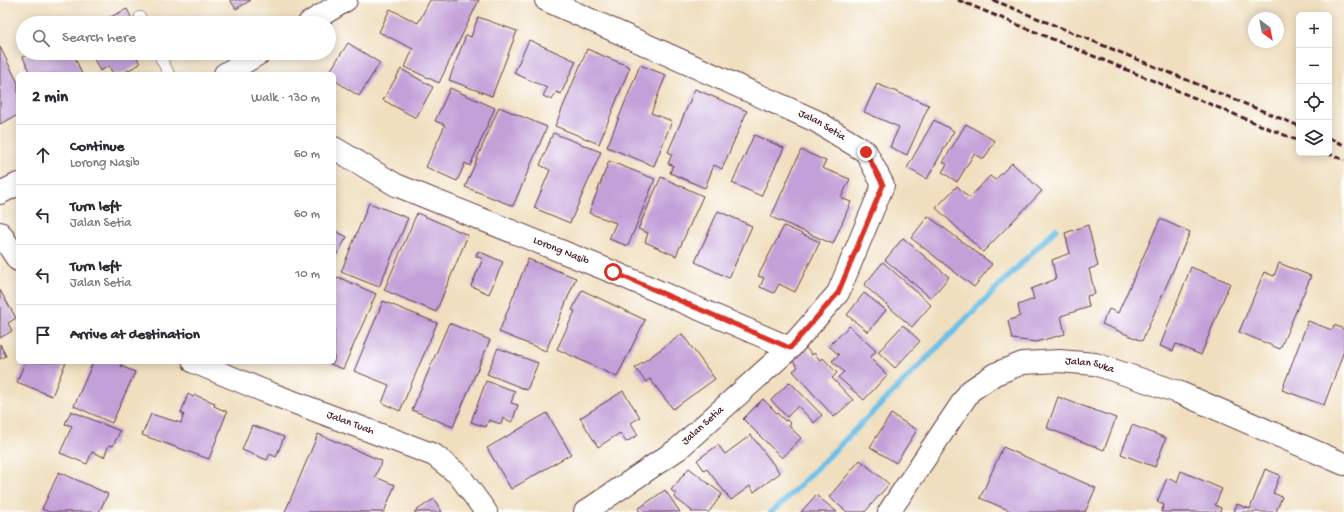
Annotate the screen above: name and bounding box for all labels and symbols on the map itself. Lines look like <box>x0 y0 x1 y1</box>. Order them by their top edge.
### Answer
north arrow <box>1248 12 1284 48</box>
street label: Jalan Setia <box>796 108 848 144</box>
route end <box>857 143 875 161</box>
street label: Lorong Nasib <box>531 235 591 268</box>
route start <box>604 263 622 281</box>
street label: Jalan Suka <box>1065 356 1116 376</box>
street label: Jalan Setia <box>680 404 727 448</box>
street label: Jalan Tuah <box>325 409 376 438</box>

